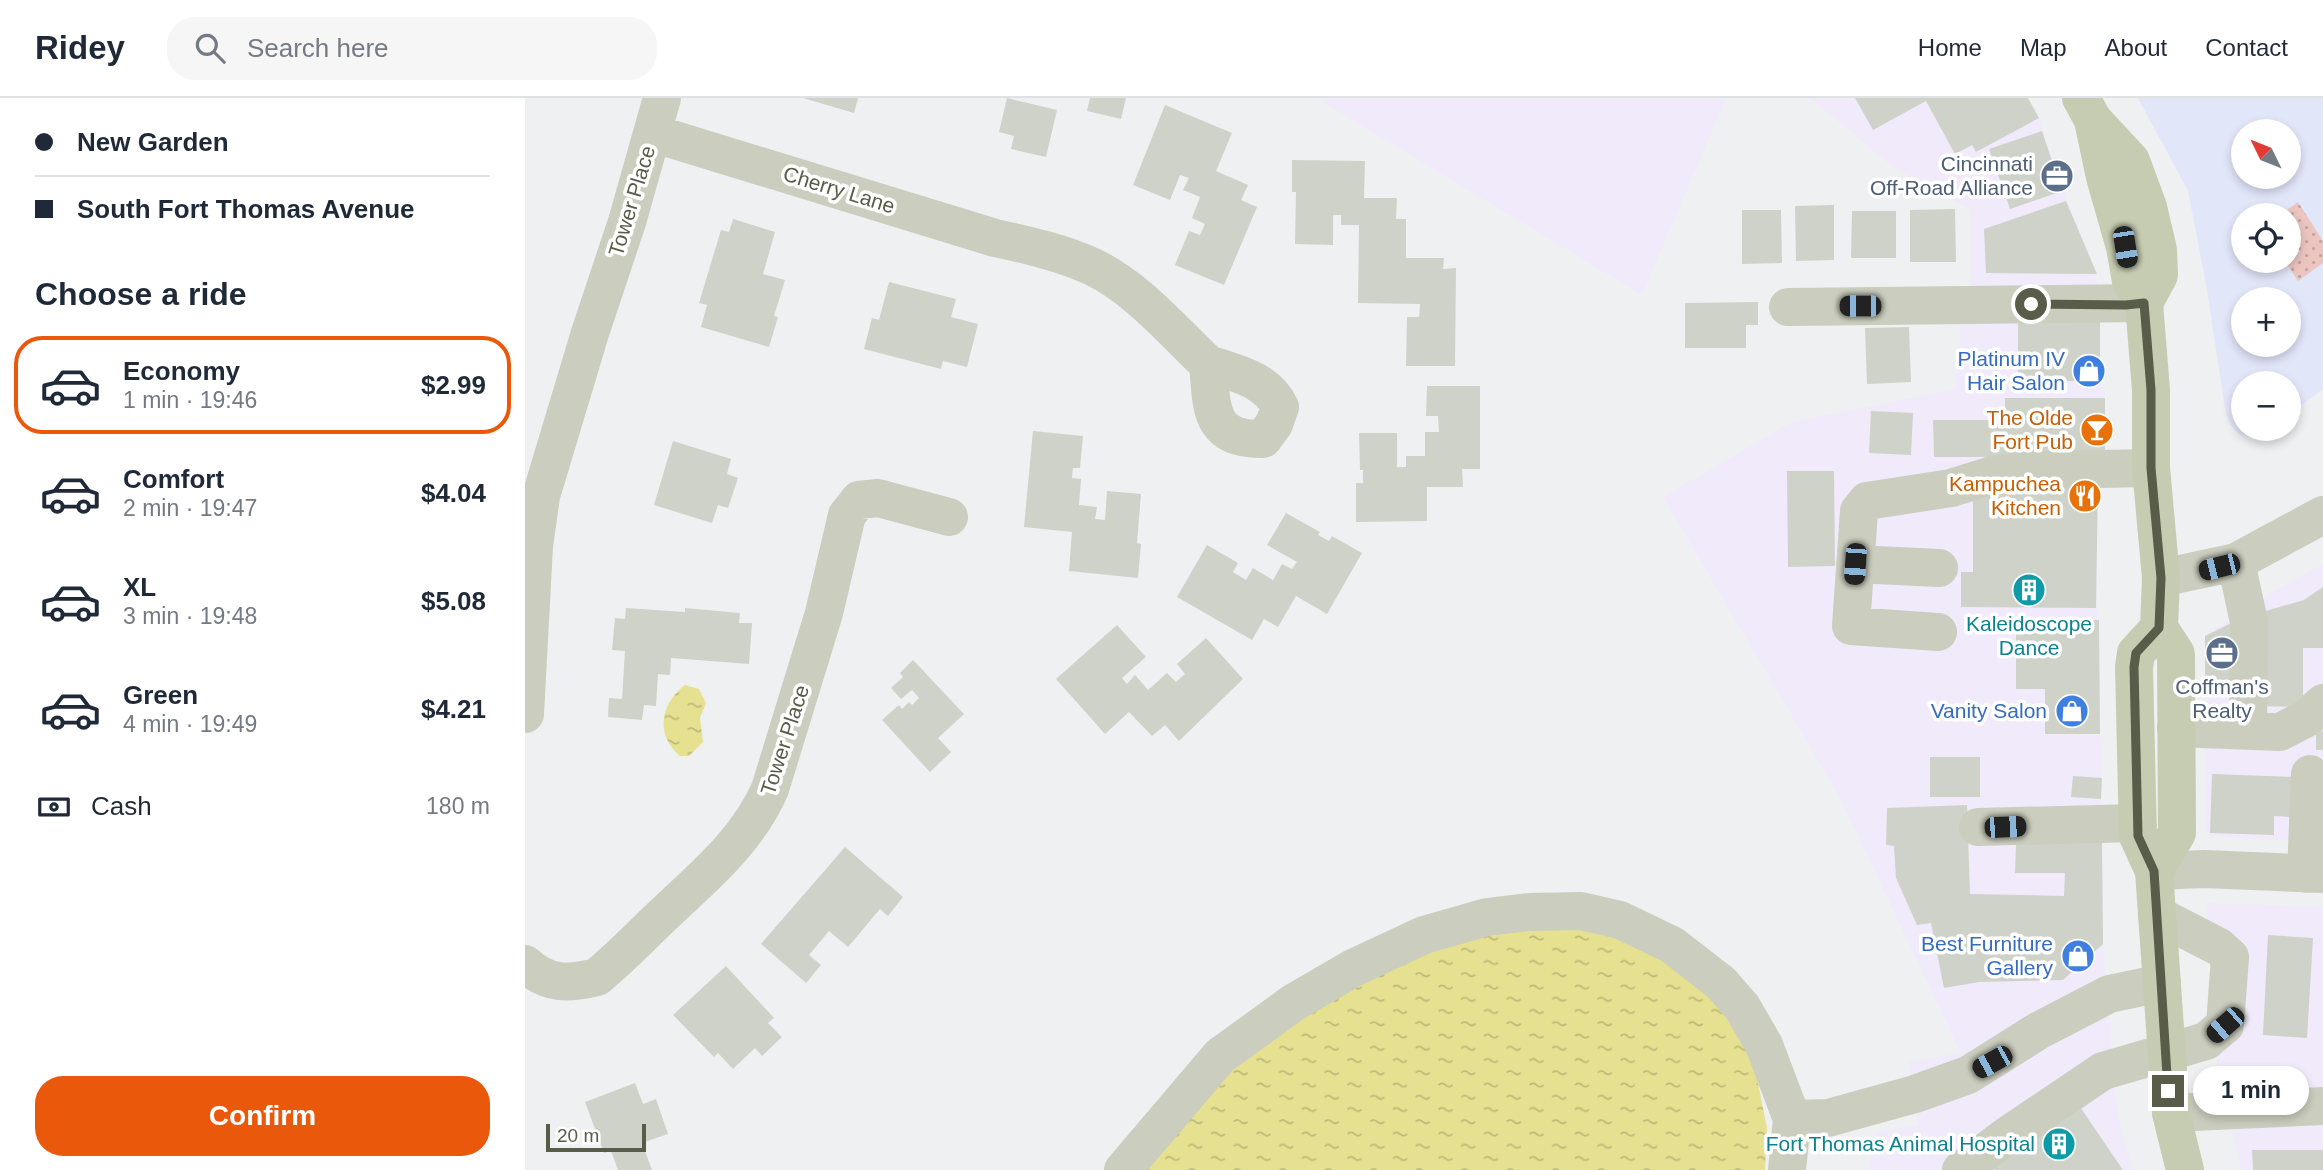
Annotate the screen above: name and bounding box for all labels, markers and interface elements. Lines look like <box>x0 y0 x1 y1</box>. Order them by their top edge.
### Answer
search box <box>167 17 657 80</box>
text: Ridey <box>35 29 125 66</box>
icon: search <box>191 29 229 67</box>
text: Search here <box>247 33 389 63</box>
text: Home <box>1918 34 1982 61</box>
text: Map <box>2020 34 2067 61</box>
text: About <box>2105 34 2167 61</box>
text: Contact <box>2205 34 2288 61</box>
north arrow <box>2231 119 2301 189</box>
map controls <box>2231 119 2301 441</box>
text: New Garden <box>77 127 229 157</box>
street label: Tower Place <box>604 143 659 259</box>
place label: Cincinnati Off-Road Alliance <box>1870 152 2033 199</box>
office icon: Cincinnati Off-Road Alliance <box>2038 157 2076 195</box>
street label: Cherry Lane <box>781 162 898 217</box>
text: South Fort Thomas Avenue <box>77 194 415 224</box>
button: locate <box>2231 203 2301 273</box>
car <box>2112 225 2139 269</box>
text: Choose a ride <box>35 276 247 312</box>
button: + <box>2231 287 2301 357</box>
route start <box>2015 288 2047 320</box>
car <box>1840 296 1882 317</box>
place label: Platinum IV Hair Salon <box>1958 347 2065 394</box>
shop icon: Platinum IV Hair Salon <box>2070 352 2108 390</box>
icon: car <box>39 354 102 417</box>
text: Economy <box>123 356 240 386</box>
text: $2.99 <box>421 370 486 400</box>
button: − <box>2231 371 2301 441</box>
text: 1 min · 19:46 <box>123 387 257 413</box>
place label: The Olde Fort Pub <box>1987 406 2073 453</box>
bar icon: The Olde Fort Pub <box>2078 411 2116 449</box>
icon: car <box>39 462 102 525</box>
text: Comfort <box>123 464 224 494</box>
place label: Kampuchea Kitchen <box>1949 472 2061 519</box>
restaurant icon: Kampuchea Kitchen <box>2066 477 2104 515</box>
text: $4.04 <box>421 478 486 508</box>
text: 2 min · 19:47 <box>123 495 257 521</box>
car <box>1844 542 1867 586</box>
car <box>2197 552 2242 582</box>
icon: car <box>39 570 102 633</box>
building icon: Kaleidoscope Dance <box>2010 571 2048 609</box>
text: XL <box>123 572 156 602</box>
text: $5.08 <box>421 586 486 616</box>
text: 3 min · 19:48 <box>123 603 257 629</box>
place label: Kaleidoscope Dance <box>1966 612 2092 659</box>
office icon: Coffman's Realty <box>2203 634 2241 672</box>
place label: Coffman's Realty <box>2175 675 2269 722</box>
icon: car <box>39 678 102 741</box>
text: Green <box>123 680 198 710</box>
street label: Tower Place <box>756 682 813 798</box>
shop icon: Vanity Salon <box>2053 692 2091 730</box>
text: $4.21 <box>421 694 486 724</box>
place label: Vanity Salon <box>1931 699 2047 722</box>
text: 4 min · 19:49 <box>123 711 257 737</box>
icon: cash <box>35 788 73 826</box>
text: Cash <box>91 791 152 821</box>
text: 180 m <box>426 793 490 819</box>
car <box>1984 816 2027 838</box>
place label: Best Furniture Gallery <box>1921 932 2053 979</box>
shop icon: Best Furniture Gallery <box>2059 937 2097 975</box>
car <box>2203 1003 2248 1047</box>
car <box>1969 1043 2016 1081</box>
callout: 1 min <box>2193 1066 2308 1116</box>
route end <box>2152 1075 2184 1107</box>
button: Confirm <box>35 1076 490 1156</box>
text: 1 min <box>2221 1077 2281 1103</box>
scale bar <box>546 1121 646 1153</box>
text: 20 m <box>557 1125 599 1146</box>
building icon: Fort Thomas Animal Hospital <box>2040 1125 2078 1163</box>
place label: Fort Thomas Animal Hospital <box>1766 1132 2035 1155</box>

